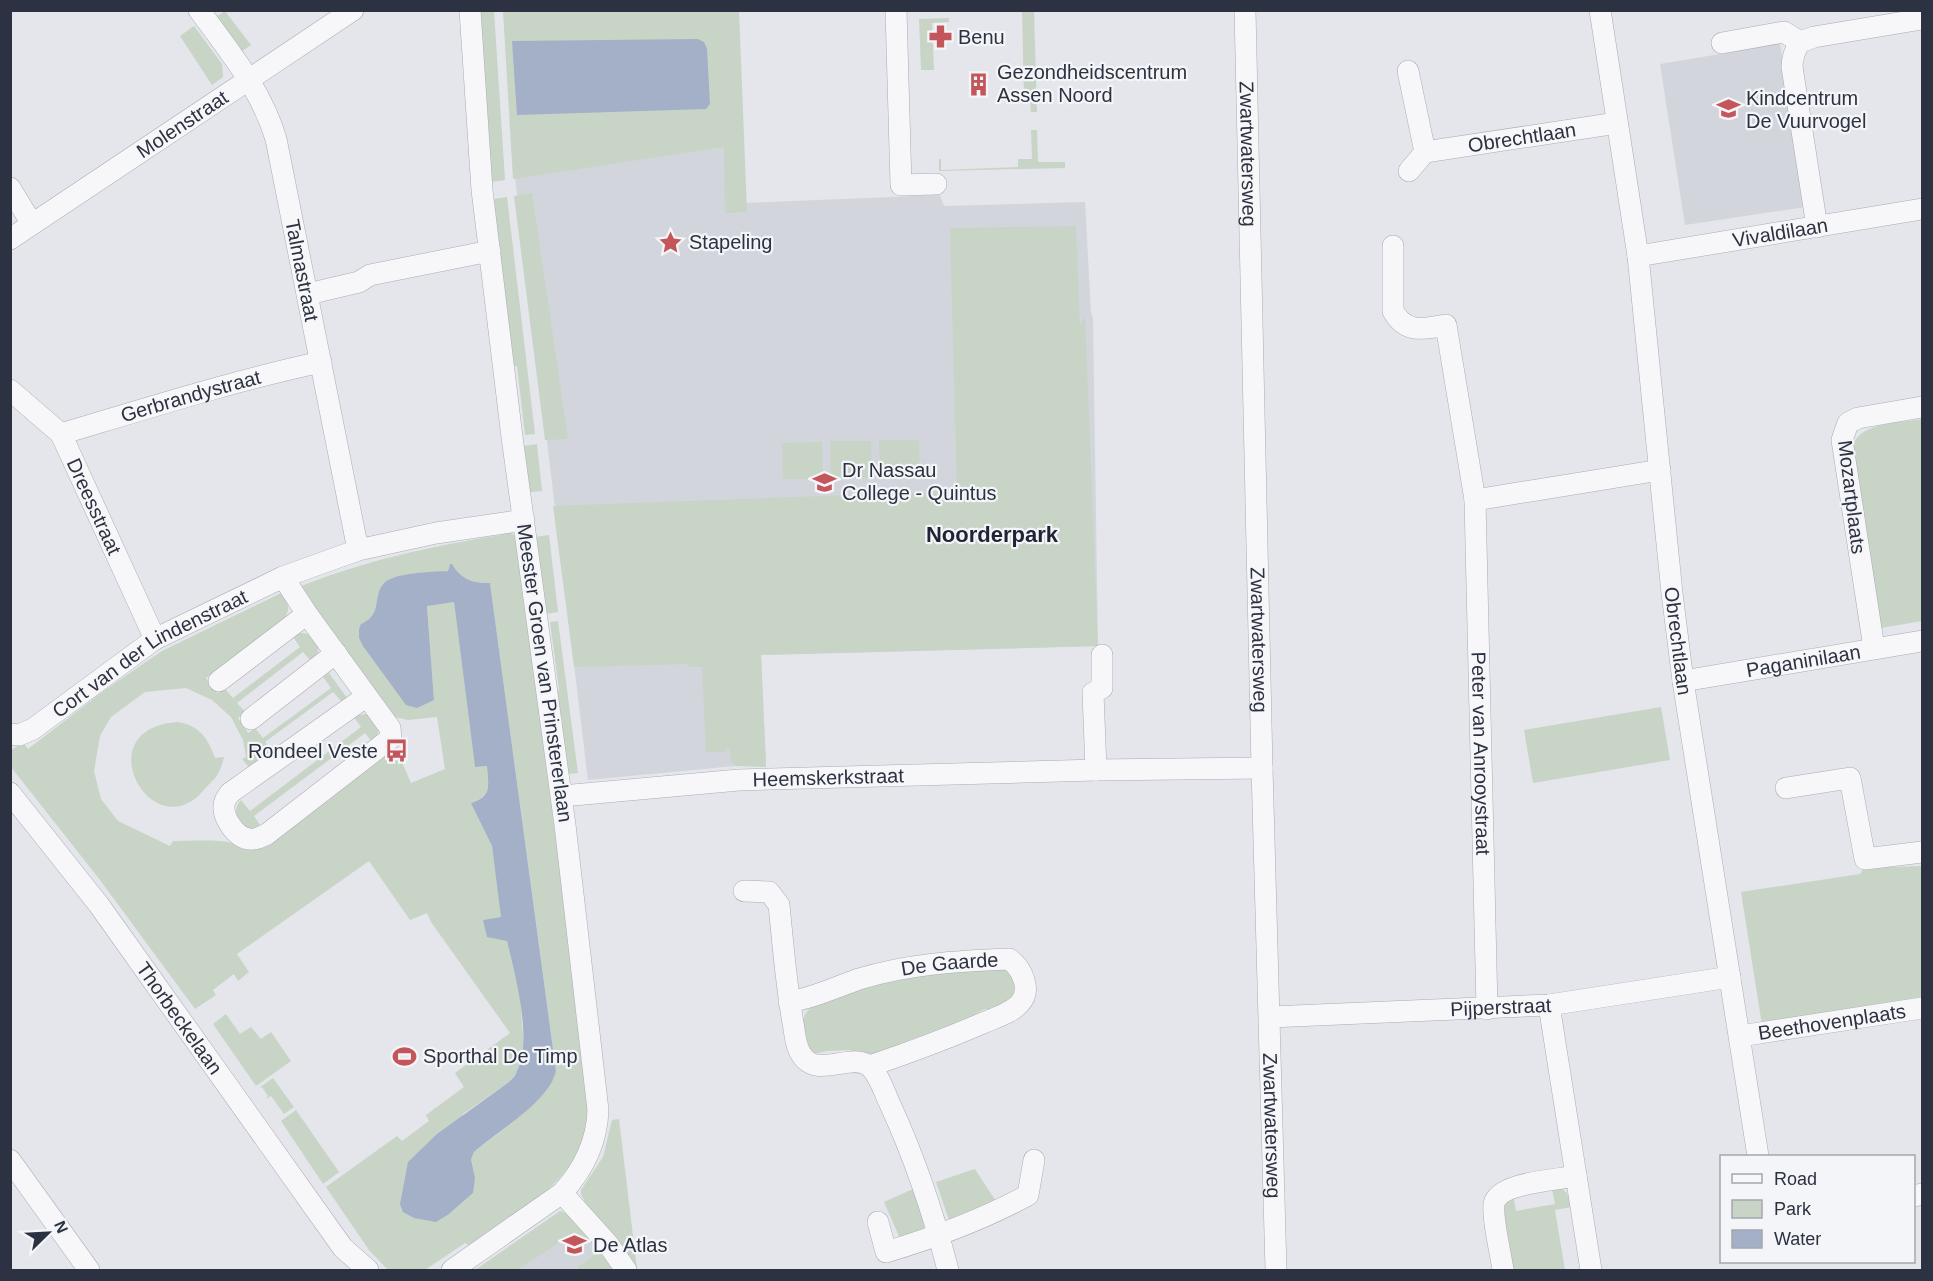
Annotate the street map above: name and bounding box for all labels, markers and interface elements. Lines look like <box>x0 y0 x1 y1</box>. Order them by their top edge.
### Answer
pharmacy icon: Benu <box>927 24 953 50</box>
place label: Benu <box>958 26 1005 48</box>
place label: Gezondheidscentrum Assen Noord <box>997 61 1187 106</box>
building icon: Gezondheidscentrum Assen Noord <box>966 71 992 97</box>
street label: Zwartwatersweg <box>1236 81 1261 227</box>
street label: Molenstraat <box>133 86 232 162</box>
place label: Kindcentrum De Vuurvogel <box>1746 87 1866 132</box>
school or university icon: Kindcentrum De Vuurvogel <box>1715 96 1741 122</box>
street label: Obrechtlaan <box>1466 118 1577 156</box>
street label: Vivaldilaan <box>1731 214 1829 251</box>
street label: Talmastraat <box>281 217 323 324</box>
place icon: Stapeling <box>658 229 684 255</box>
place label: Stapeling <box>689 231 772 253</box>
street label: Gerbrandystraat <box>118 366 263 426</box>
street label: Mozartplaats <box>1834 439 1870 555</box>
street label: Dreesstraat <box>63 455 126 558</box>
place label: Dr Nassau College - Quintus <box>842 459 997 504</box>
school or university icon: Dr Nassau College - Quintus <box>811 469 837 495</box>
street label: Meester Groen van Prinstererlaan <box>513 522 577 824</box>
district label: Noorderpark <box>926 522 1059 547</box>
street label: Zwartwatersweg <box>1246 567 1272 713</box>
street label: Cort van der Lindenstraat <box>48 585 251 722</box>
street label: Obrechtlaan <box>1660 586 1696 697</box>
street label: Paganinilaan <box>1744 640 1862 681</box>
street label: Peter van Anrooystraat <box>1468 651 1494 856</box>
bus stop icon: Rondeel Veste <box>383 738 409 764</box>
place label: Rondeel Veste <box>248 740 378 762</box>
street label: Heemskerkstraat <box>752 764 905 791</box>
street label: De Gaarde <box>899 948 999 980</box>
street label: Thorbeckelaan <box>132 958 227 1079</box>
street label: Pijperstraat <box>1450 994 1552 1020</box>
street label: Beethovenplaats <box>1757 1000 1907 1044</box>
sports icon: Sporthal De Timp <box>392 1043 418 1069</box>
place label: Sporthal De Timp <box>423 1045 578 1067</box>
street label: Zwartwatersweg <box>1259 1053 1285 1199</box>
legend <box>1720 1155 1915 1263</box>
text: Road <box>1774 1169 1817 1189</box>
text: Park <box>1774 1199 1812 1219</box>
north arrow <box>18 1203 78 1263</box>
text: N <box>51 1218 71 1236</box>
text: Water <box>1774 1229 1821 1249</box>
school or university icon: De Atlas <box>562 1232 588 1258</box>
place label: De Atlas <box>593 1234 667 1256</box>

